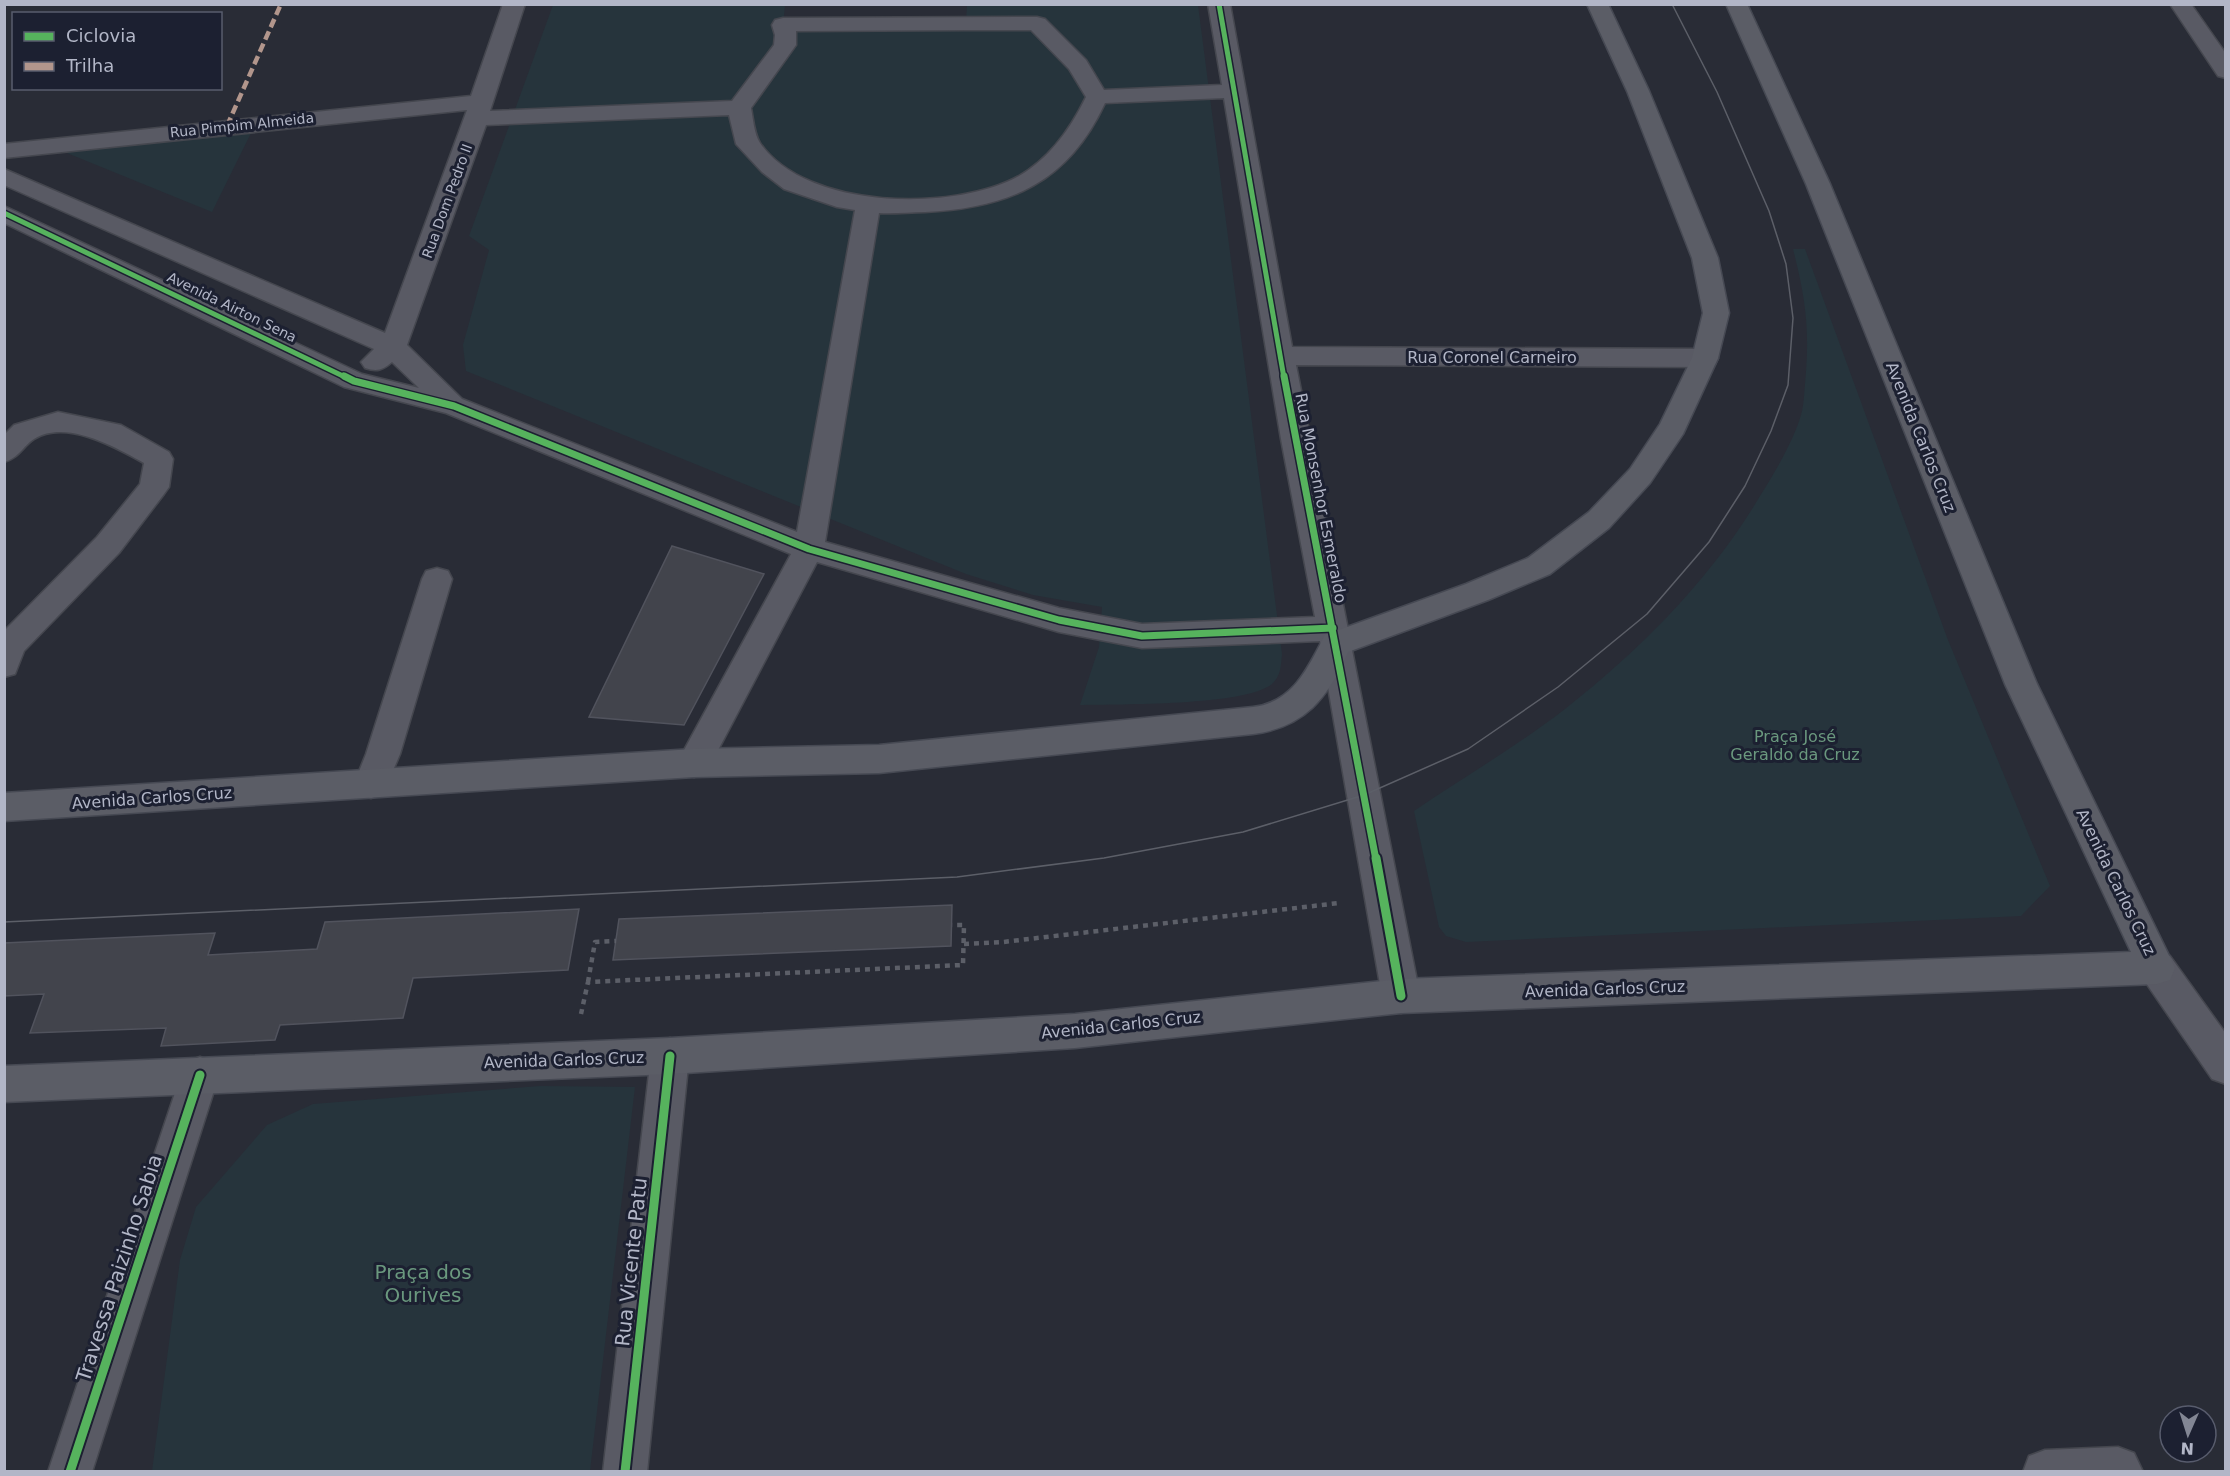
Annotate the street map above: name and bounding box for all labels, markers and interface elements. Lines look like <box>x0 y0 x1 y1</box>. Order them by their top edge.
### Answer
legend <box>12 12 222 90</box>
text: Ciclovia <box>66 25 136 46</box>
text: Trilha <box>65 55 114 76</box>
street label: Rua Pimpim Almeida <box>169 109 315 141</box>
street label: Rua Dom Pedro II <box>419 142 475 260</box>
street label: Avenida Airton Sena <box>165 269 299 345</box>
street label: Rua Coronel Carneiro <box>1407 348 1577 367</box>
street label: Avenida Carlos Cruz <box>1882 359 1960 515</box>
street label: Rua Monsenhor Esmeraldo <box>1291 391 1351 605</box>
park label: Praça José Geraldo da Cruz <box>1730 727 1860 764</box>
street label: Avenida Carlos Cruz <box>71 783 233 813</box>
street label: Avenida Carlos Cruz <box>2072 806 2160 958</box>
street label: Avenida Carlos Cruz <box>1524 977 1686 1001</box>
street label: Avenida Carlos Cruz <box>1040 1007 1202 1043</box>
street label: Avenida Carlos Cruz <box>483 1048 645 1072</box>
street label: Travessa Paizinho Sabia <box>71 1151 167 1386</box>
street label: Rua Vicente Patu <box>610 1176 652 1348</box>
park label: Praça dos Ourives <box>374 1260 472 1307</box>
north arrow <box>2158 1404 2218 1464</box>
text: N <box>2180 1439 2194 1458</box>

